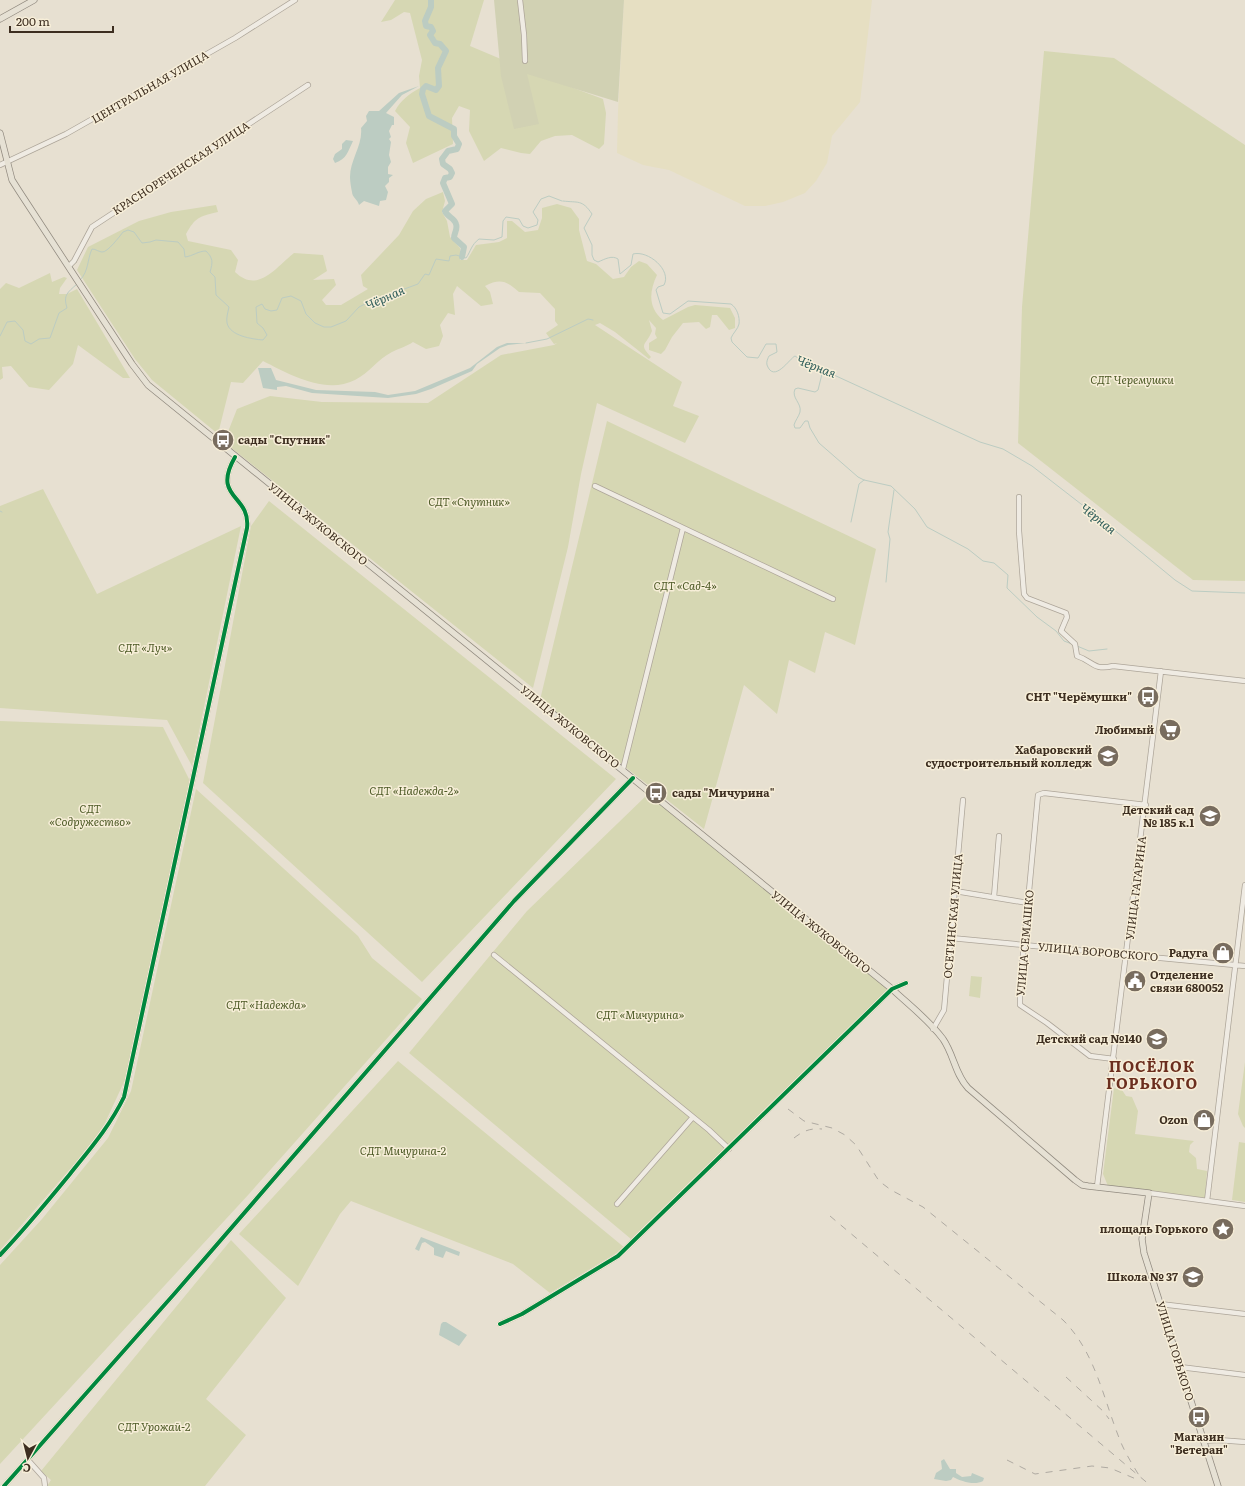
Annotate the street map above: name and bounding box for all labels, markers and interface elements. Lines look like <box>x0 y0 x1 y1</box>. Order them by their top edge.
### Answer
scale bar <box>10 8 113 34</box>
text: 200 m <box>16 12 50 30</box>
street label: ЦЕНТРАЛЬНАЯ УЛИЦА <box>88 46 211 126</box>
street label: КРАСНОРЕЧЕНСКАЯ УЛИЦА <box>109 117 252 218</box>
water label: Чёрная <box>362 280 408 314</box>
water label: Чёрная <box>794 350 840 382</box>
park label: СДТ Черемушки <box>1090 371 1174 387</box>
bus stop icon: сады "Спутник" <box>210 427 236 453</box>
place label: сады "Спутник" <box>238 431 330 447</box>
street label: УЛИЦА ЖУКОВСКОГО <box>265 478 372 568</box>
park label: СДТ «Спутник» <box>428 493 510 509</box>
water label: Чёрная <box>1077 498 1121 538</box>
park label: СДТ «Сад-4» <box>653 577 717 593</box>
park label: СДТ «Луч» <box>118 639 173 655</box>
street label: УЛИЦА ЖУКОВСКОГО <box>517 681 624 771</box>
bus stop icon: СНТ "Черёмушки" <box>1135 684 1161 710</box>
place label: СНТ "Черёмушки" <box>1026 688 1132 704</box>
supermarket icon: Любимый <box>1157 717 1183 743</box>
place label: Любимый <box>1095 721 1154 737</box>
place label: Хабаровский судостроительный колледж <box>925 741 1093 770</box>
school or university icon: Хабаровский судостроительный колледж <box>1095 743 1121 769</box>
bus stop icon: сады "Мичурина" <box>643 780 669 806</box>
park label: СДТ «Надежда-2» <box>369 782 459 798</box>
place label: сады "Мичурина" <box>672 784 775 800</box>
park label: СДТ «Содружество» <box>49 800 131 829</box>
place label: Детский сад № 185 к.1 <box>1122 801 1194 830</box>
school or university icon: Детский сад № 185 к.1 <box>1197 803 1223 829</box>
street label: УЛИЦА ГАГАРИНА <box>1121 835 1149 941</box>
street label: ОСЕТИНСКАЯ УЛИЦА <box>939 853 965 979</box>
street label: УЛИЦА ЖУКОВСКОГО <box>768 886 875 976</box>
street label: УЛИЦА СЕМАШКО <box>1011 889 1037 997</box>
street label: УЛИЦА ВОРОВСКОГО <box>1037 938 1159 964</box>
shop icon: Радуга <box>1210 940 1236 966</box>
place label: Радуга <box>1169 944 1209 960</box>
place label: Отделение связи 680052 <box>1150 966 1224 995</box>
public building icon: Отделение связи 680052 <box>1122 968 1148 994</box>
park label: СДТ «Надежда» <box>226 996 307 1012</box>
park label: СДТ «Мичурина» <box>596 1006 684 1022</box>
school or university icon: Детский сад №140 <box>1144 1026 1170 1052</box>
place label: Детский сад №140 <box>1036 1030 1142 1046</box>
district label: ПОСЁЛОК ГОРЬКОГО <box>1106 1054 1198 1094</box>
shop icon: Ozon <box>1191 1107 1217 1133</box>
place label: Ozon <box>1159 1111 1188 1127</box>
park label: СДТ Мичурина-2 <box>360 1142 446 1158</box>
place icon: площадь Горького <box>1210 1216 1236 1242</box>
place label: площадь Горького <box>1100 1220 1208 1236</box>
school or university icon: Школа № 37 <box>1180 1264 1206 1290</box>
place label: Школа № 37 <box>1107 1268 1178 1284</box>
street label: УЛИЦА ГОРЬКОГО <box>1153 1299 1199 1403</box>
bus stop icon: Магазин "Ветеран" <box>1186 1404 1212 1430</box>
park label: СДТ Урожай-2 <box>118 1418 191 1434</box>
place label: Магазин "Ветеран" <box>1170 1428 1228 1457</box>
north arrow <box>8 1438 48 1478</box>
text: С <box>22 1460 32 1477</box>

